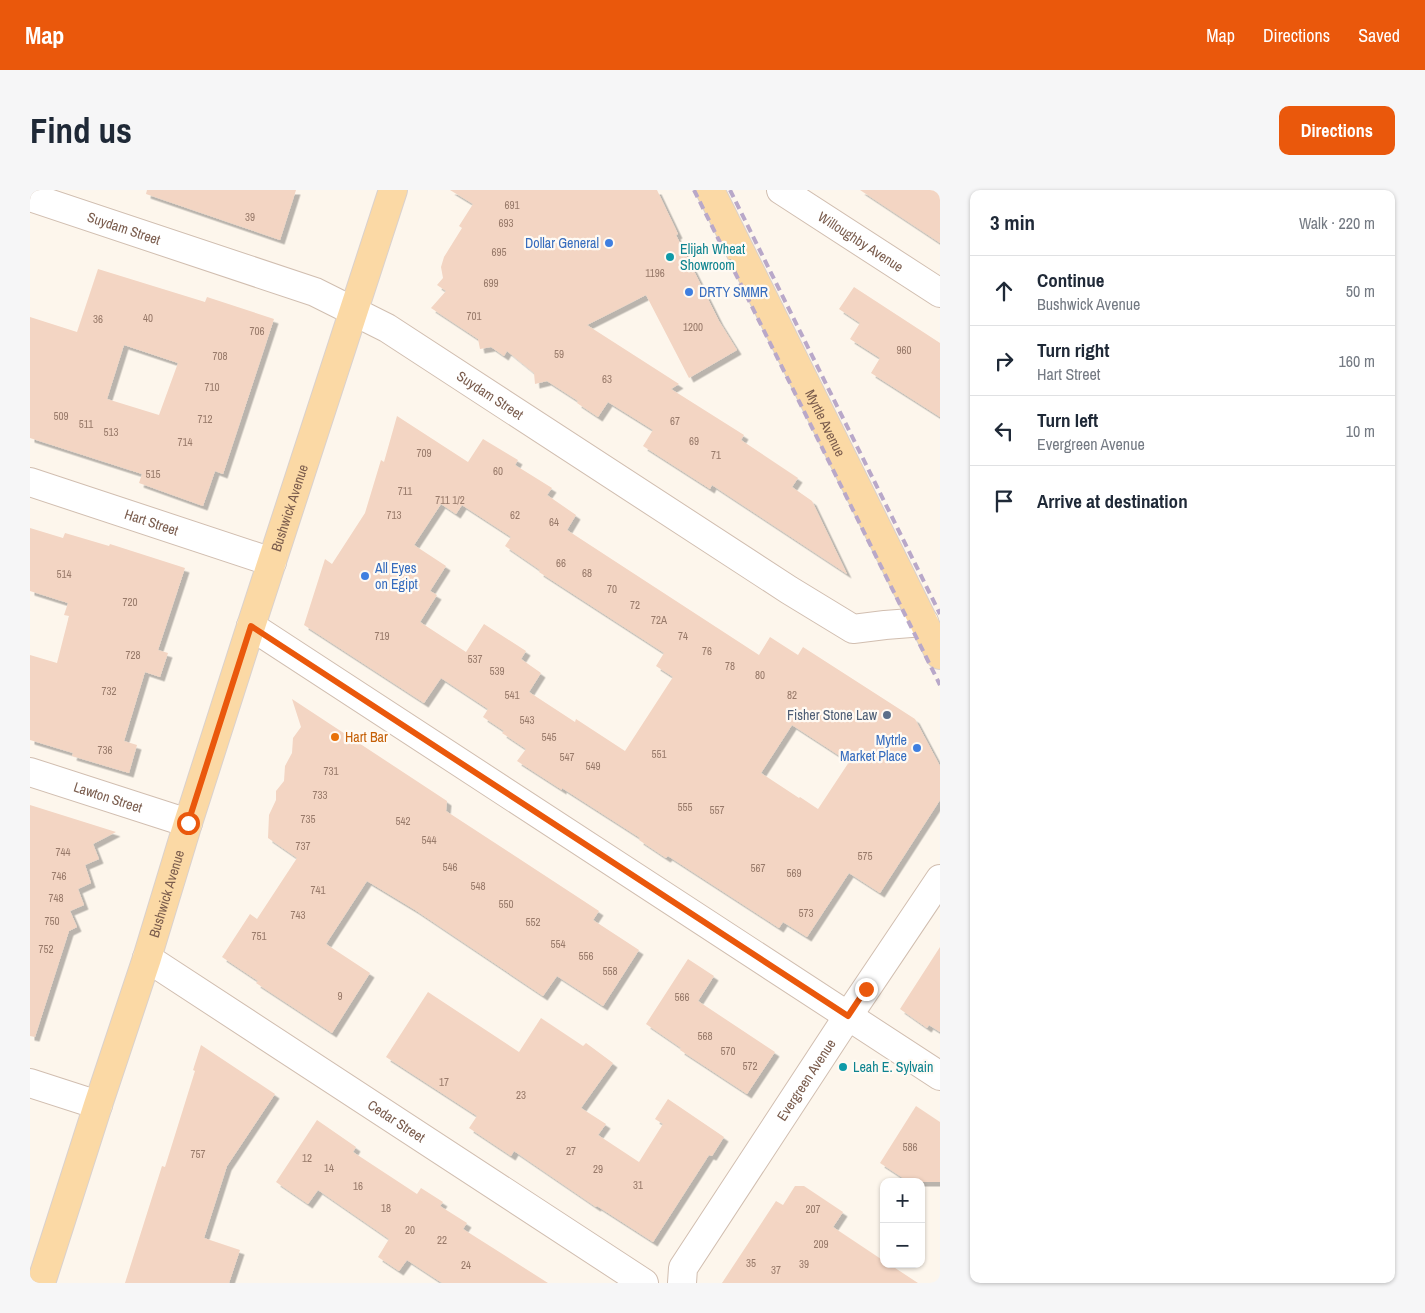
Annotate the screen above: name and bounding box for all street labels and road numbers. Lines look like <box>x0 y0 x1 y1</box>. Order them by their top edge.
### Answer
street label: Willoughby Avenue <box>815 207 907 276</box>
street label: Suydam Street <box>85 208 163 249</box>
street label: Suydam Street <box>453 367 527 424</box>
street label: Myrtle Avenue <box>801 387 849 460</box>
street label: Bushwick Avenue <box>267 462 312 554</box>
street label: Hart Street <box>122 505 181 539</box>
street label: Lawton Street <box>72 778 145 817</box>
street label: Bushwick Avenue <box>145 848 188 940</box>
street label: Evergreen Avenue <box>773 1035 840 1124</box>
street label: Cedar Street <box>364 1096 429 1146</box>

